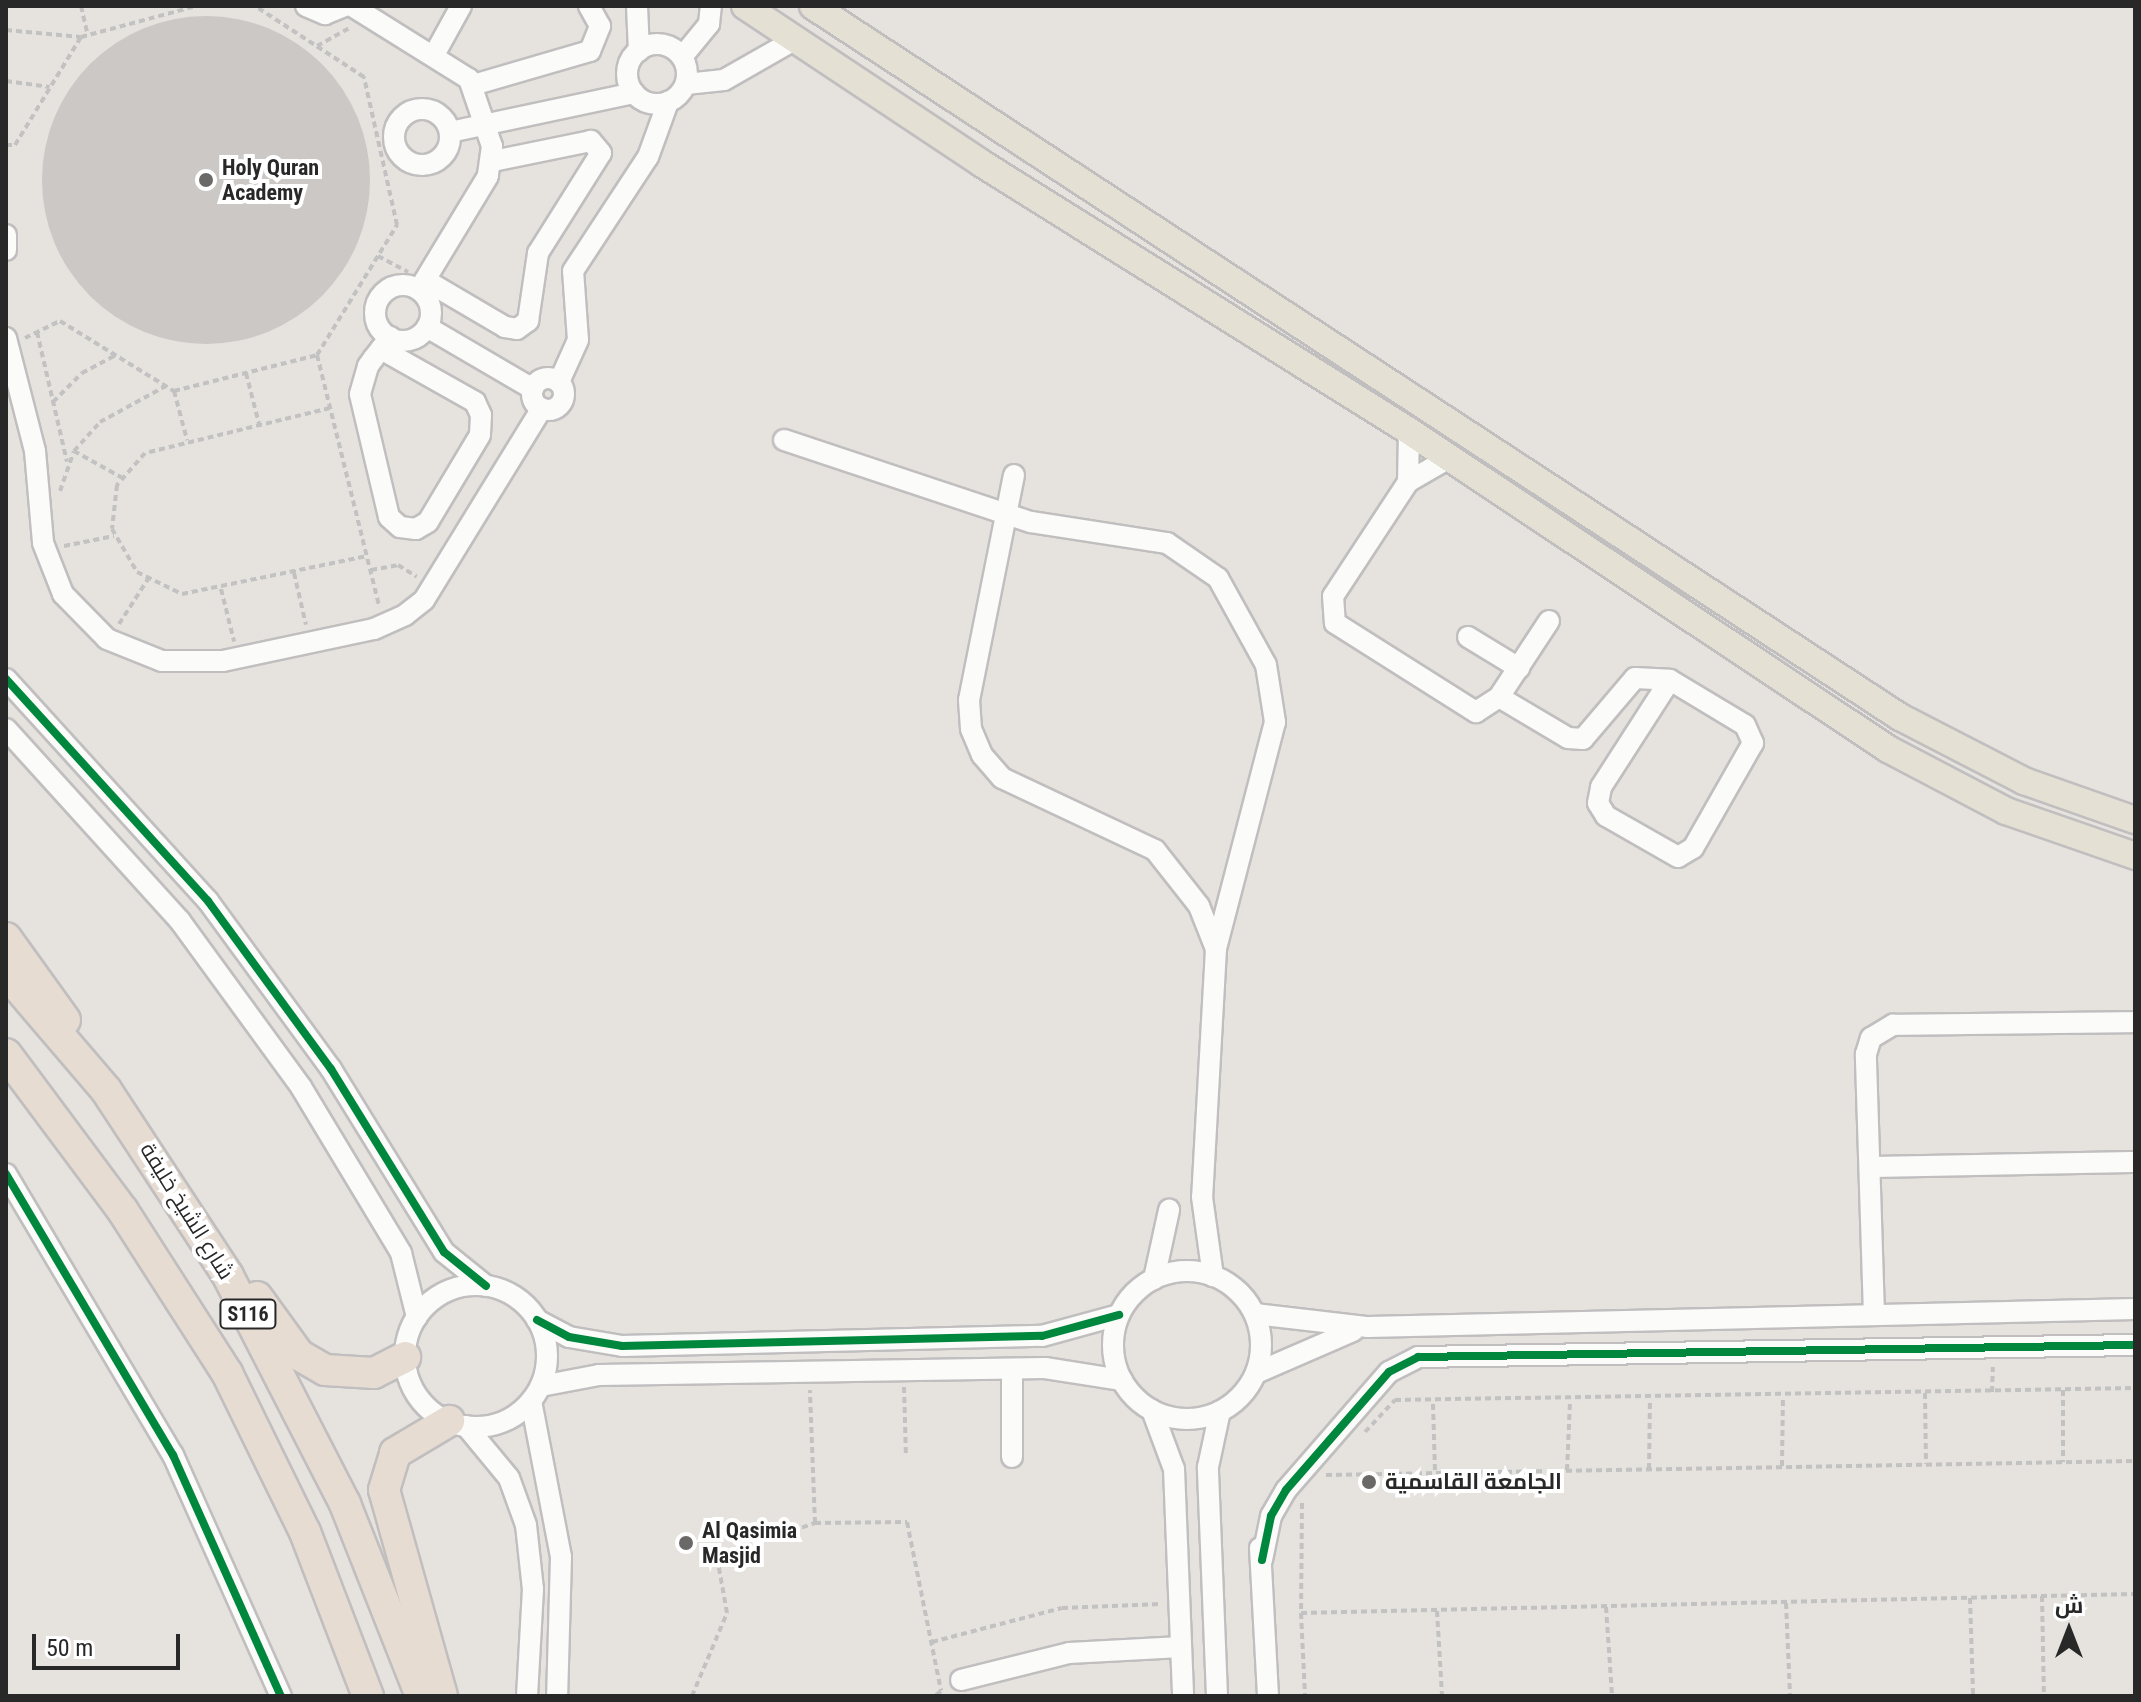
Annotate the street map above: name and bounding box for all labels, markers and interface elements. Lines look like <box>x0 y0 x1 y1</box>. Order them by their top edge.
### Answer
place label: Holy Quran Academy <box>222 154 319 206</box>
marker: Holy Quran Academy <box>197 171 215 189</box>
street label: شارع الشيخ خليفة <box>134 1138 240 1284</box>
road number: S116 <box>218 1298 278 1330</box>
place label: الجامعة القاسمية <box>1385 1469 1562 1495</box>
marker: الجامعة القاسمية <box>1360 1473 1378 1491</box>
place label: Al Qasimia Masjid <box>702 1517 797 1568</box>
marker: Al Qasimia Masjid <box>677 1534 695 1552</box>
north arrow <box>2029 1590 2109 1670</box>
text: ش <box>2055 1593 2083 1618</box>
scale bar <box>36 1618 184 1668</box>
text: 50 m <box>46 1634 93 1662</box>

